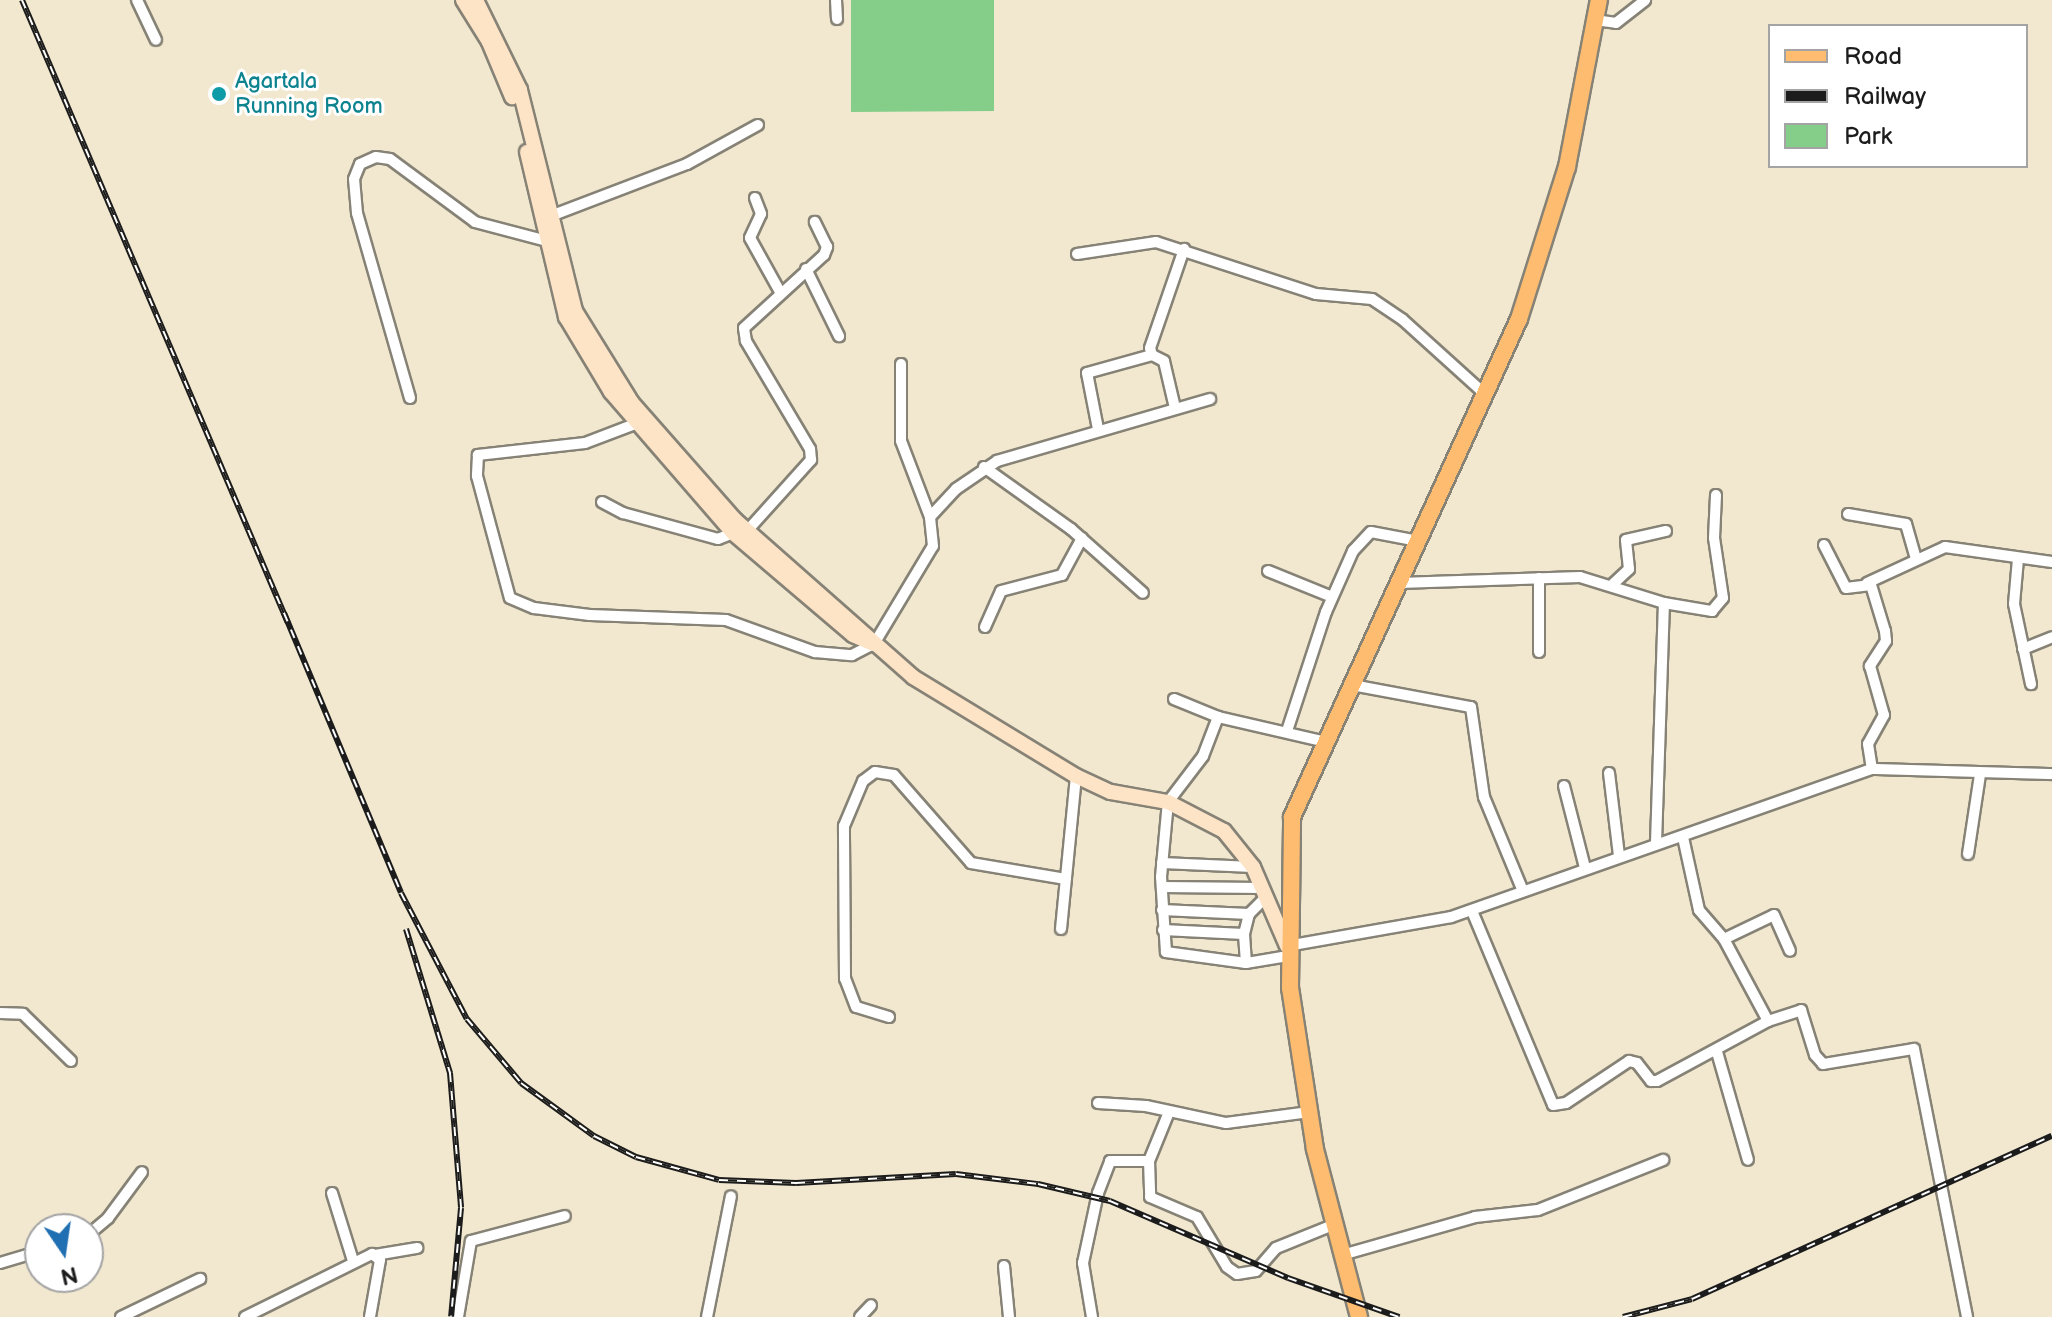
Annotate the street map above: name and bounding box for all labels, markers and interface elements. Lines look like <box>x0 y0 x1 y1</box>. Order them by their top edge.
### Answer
legend <box>1768 24 2028 168</box>
text: Road <box>1844 42 1902 71</box>
place label: Agartala Running Room <box>235 68 383 120</box>
text: Railway <box>1844 82 1926 111</box>
marker: Agartala Running Room <box>210 85 228 103</box>
text: Park <box>1844 122 1892 151</box>
north arrow <box>24 1213 104 1293</box>
text: N <box>58 1260 80 1290</box>

